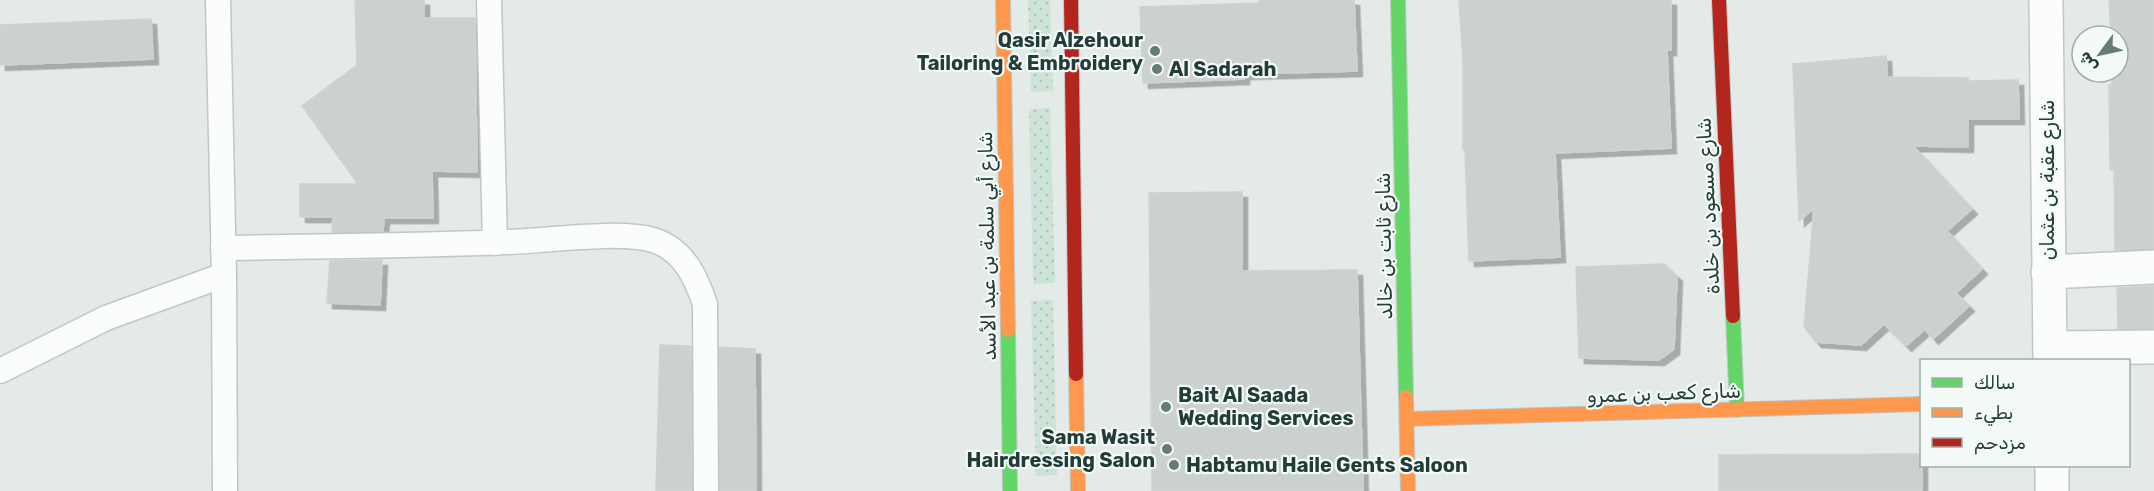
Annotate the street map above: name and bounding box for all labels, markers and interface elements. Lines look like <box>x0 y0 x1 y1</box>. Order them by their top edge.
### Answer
north arrow <box>2070 24 2130 84</box>
place label: Qasir Alzehour Tailoring & Embroidery <box>917 28 1143 75</box>
marker: Qasir Alzehour Tailoring & Embroidery <box>1148 44 1162 58</box>
text: ش <box>2074 48 2101 76</box>
place label: Al Sadarah <box>1169 57 1277 81</box>
marker: Al Sadarah <box>1150 62 1164 76</box>
street label: شارع عقبة بن عثمان <box>2035 100 2061 260</box>
street label: شارع مسعود بن خلدة <box>1691 117 1727 295</box>
street label: شارع أبي سلمة بن عبد الأسد <box>973 131 1004 361</box>
street label: شارع ثابت بن خالد <box>1371 172 1399 320</box>
legend <box>1920 359 2130 467</box>
text: سالك <box>1974 372 2015 394</box>
street label: شارع كعب بن عمرو <box>1587 378 1741 410</box>
place label: Bait Al Saada Wedding Services <box>1178 383 1353 430</box>
marker: Bait Al Saada Wedding Services <box>1159 400 1173 414</box>
text: بطيء <box>1974 402 2013 426</box>
place label: Sama Wasit Hairdressing Salon <box>967 425 1155 472</box>
text: مزدحم <box>1974 432 2026 455</box>
marker: Sama Wasit Hairdressing Salon <box>1160 442 1174 456</box>
place label: Habtamu Haile Gents Saloon <box>1186 453 1468 477</box>
marker: Habtamu Haile Gents Saloon <box>1167 458 1181 472</box>

